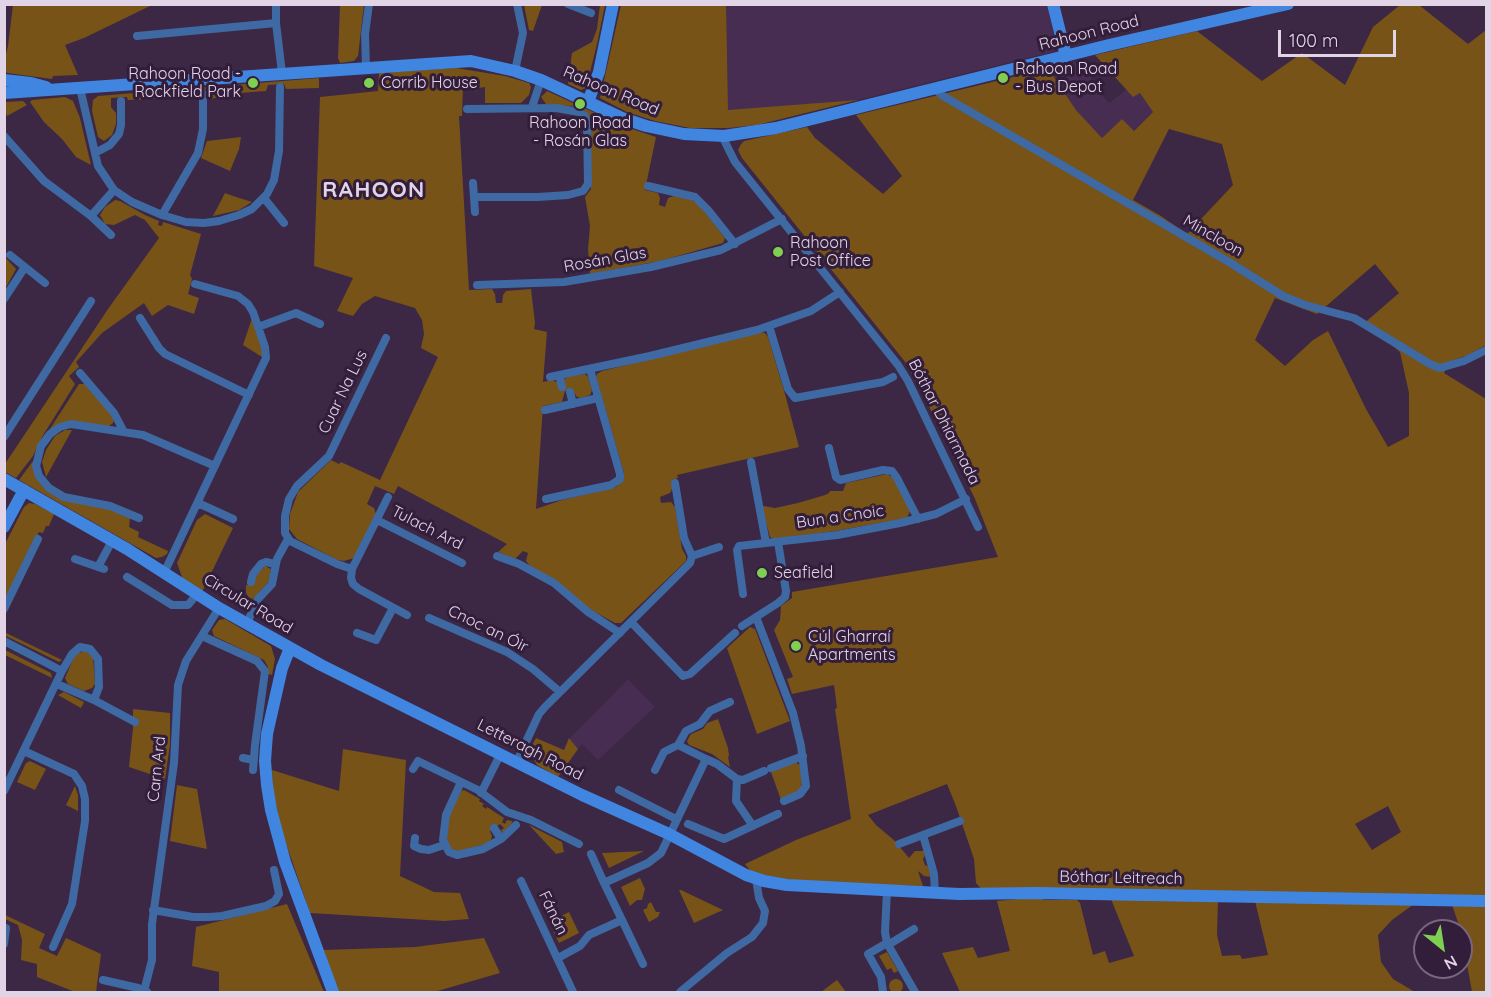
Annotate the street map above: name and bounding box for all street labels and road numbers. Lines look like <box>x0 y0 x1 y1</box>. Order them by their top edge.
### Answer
street label: Rahoon Road <box>1037 11 1141 55</box>
street label: Rahoon Road <box>560 62 662 120</box>
street label: Mincloon <box>1179 211 1247 261</box>
street label: Rosán Glas <box>562 243 648 277</box>
street label: Cuar Na Lus <box>315 347 371 437</box>
street label: Bóthar Dhiarmada <box>904 356 984 488</box>
street label: Bun a Cnoic <box>795 501 885 533</box>
street label: Tulach Ard <box>388 502 466 554</box>
street label: Circular Road <box>200 570 296 638</box>
street label: Cnoc an Óir <box>445 601 531 657</box>
street label: Letteragh Road <box>474 715 586 785</box>
street label: Carn Ard <box>144 735 170 803</box>
street label: Bóthar Leitreach <box>1059 867 1183 889</box>
street label: Fánán <box>534 888 572 938</box>

